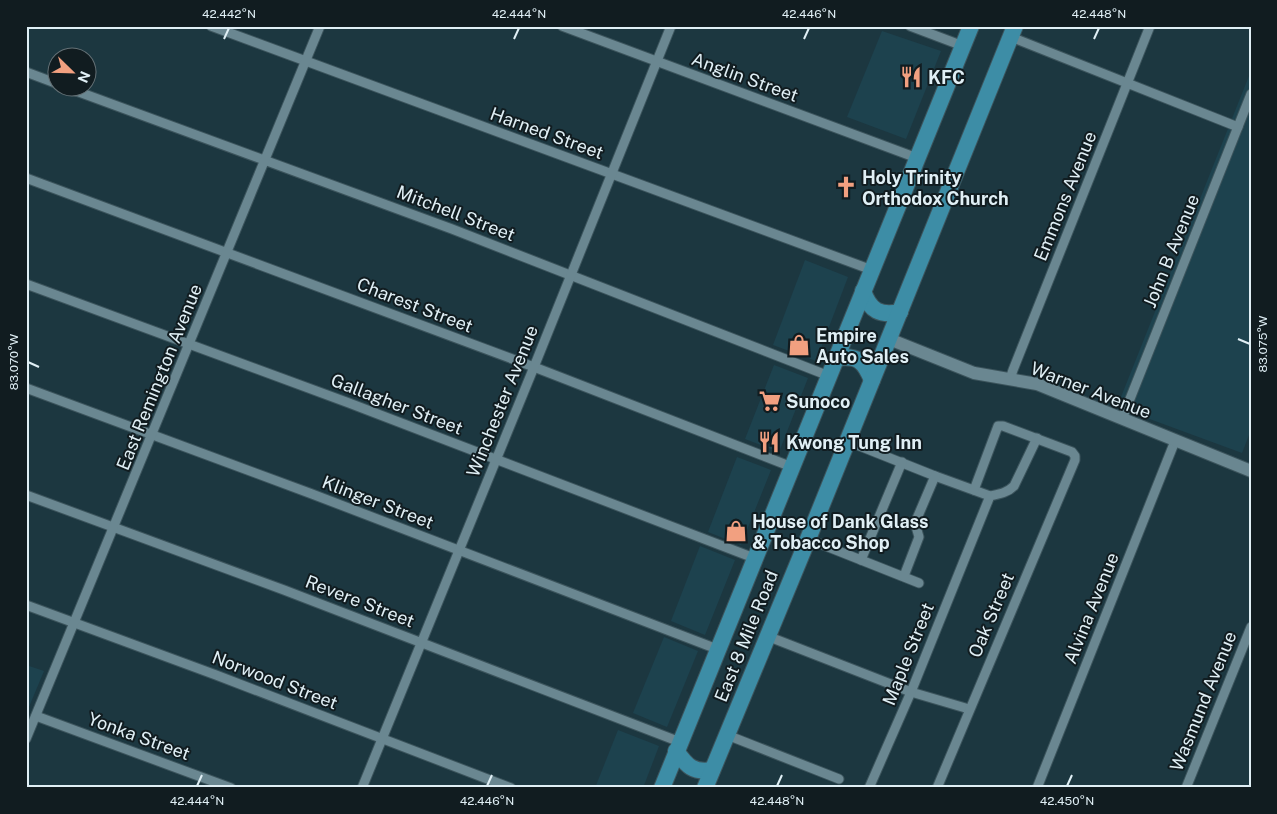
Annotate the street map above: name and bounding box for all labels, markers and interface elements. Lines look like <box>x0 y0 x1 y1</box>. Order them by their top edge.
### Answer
text: 42.442°N <box>202 7 256 21</box>
text: 42.444°N <box>492 7 546 21</box>
text: 42.446°N <box>782 7 836 21</box>
text: 42.448°N <box>1072 7 1126 21</box>
north arrow <box>48 48 98 98</box>
street label: Anglin Street <box>689 48 801 106</box>
restaurant icon: KFC <box>898 64 924 90</box>
place label: KFC <box>928 67 965 88</box>
text: N <box>74 69 93 85</box>
street label: Harned Street <box>487 103 607 163</box>
street label: Emmons Avenue <box>1029 128 1101 264</box>
place label: Holy Trinity Orthodox Church <box>862 167 1009 209</box>
church icon: Holy Trinity Orthodox Church <box>833 174 859 200</box>
street label: Mitchell Street <box>394 181 518 245</box>
street label: John B Avenue <box>1139 191 1203 311</box>
street label: Charest Street <box>354 273 476 337</box>
street label: East Remington Avenue <box>112 281 206 473</box>
text: 83.075°W <box>1256 315 1270 372</box>
street label: Winchester Avenue <box>462 322 542 480</box>
place label: Empire Auto Sales <box>816 325 909 367</box>
shop icon: Empire Auto Sales <box>786 332 812 358</box>
text: 83.070°W <box>7 333 21 390</box>
street label: Warner Avenue <box>1028 357 1154 423</box>
street label: Gallagher Street <box>328 369 466 439</box>
supermarket icon: Sunoco <box>757 388 783 414</box>
place label: Sunoco <box>786 391 850 412</box>
restaurant icon: Kwong Tung Inn <box>756 429 782 455</box>
place label: Kwong Tung Inn <box>786 432 922 453</box>
street label: Klinger Street <box>319 471 437 533</box>
place label: House of Dank Glass & Tobacco Shop <box>752 511 929 553</box>
shop icon: House of Dank Glass & Tobacco Shop <box>723 518 749 544</box>
street label: Alvina Avenue <box>1059 549 1123 667</box>
street label: East 8 Mile Road <box>710 567 782 705</box>
street label: Oak Street <box>964 569 1018 661</box>
street label: Revere Street <box>303 571 417 631</box>
street label: Maple Street <box>878 600 938 708</box>
street label: Wasmund Avenue <box>1165 628 1241 774</box>
street label: Norwood Street <box>209 646 341 714</box>
street label: Yonka Street <box>85 708 193 764</box>
text: 42.444°N <box>170 794 224 808</box>
text: 42.446°N <box>460 794 514 808</box>
text: 42.448°N <box>750 794 804 808</box>
text: 42.450°N <box>1040 794 1094 808</box>

